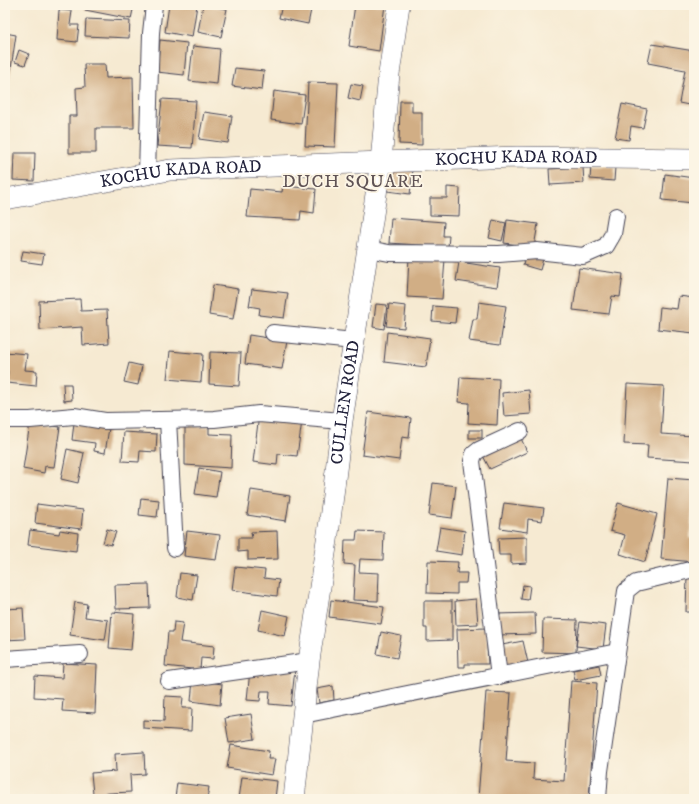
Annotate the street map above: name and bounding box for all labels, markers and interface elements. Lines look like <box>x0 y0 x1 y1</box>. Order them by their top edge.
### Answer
street label: KOCHU KADA ROAD <box>435 146 598 171</box>
street label: KOCHU KADA ROAD <box>98 156 262 193</box>
district label: DUCH SQUARE <box>282 171 424 193</box>
street label: CULLEN ROAD <box>326 339 365 466</box>

